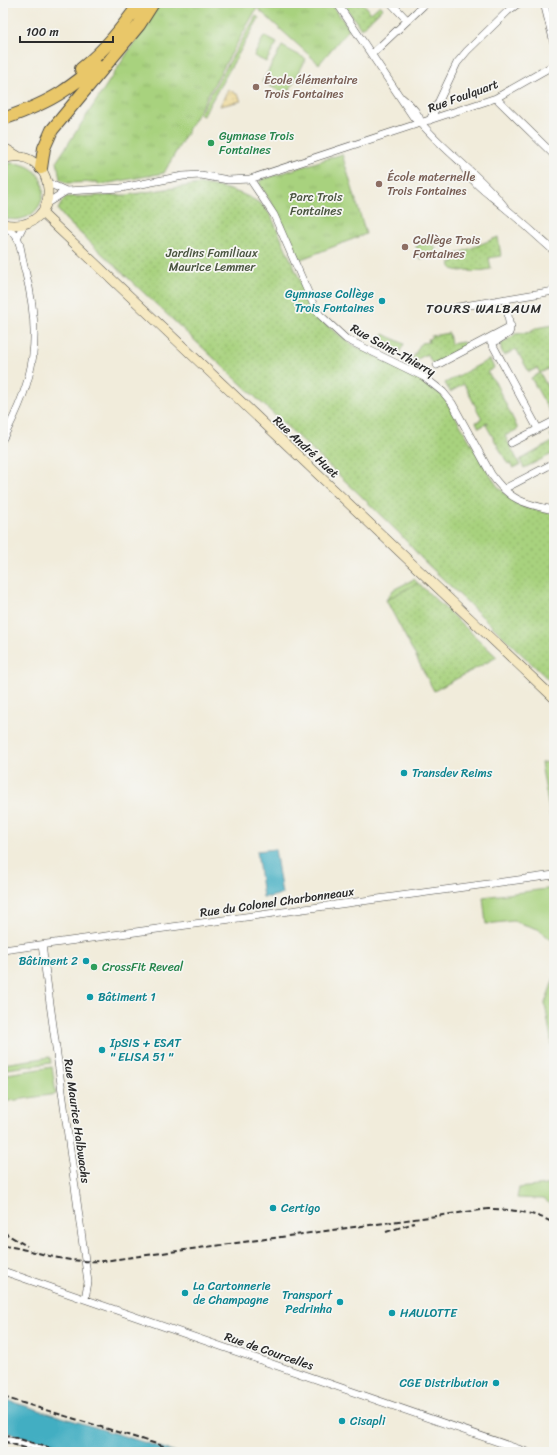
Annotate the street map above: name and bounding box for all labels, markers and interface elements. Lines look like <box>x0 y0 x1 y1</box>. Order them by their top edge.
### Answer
scale bar <box>20 18 113 44</box>
text: 100 m <box>26 21 59 43</box>
place label: École élémentaire Trois Fontaines <box>264 69 358 105</box>
street label: Rue Foulquart <box>425 73 501 119</box>
marker: École élémentaire Trois Fontaines <box>251 82 261 92</box>
place label: Gymnase Trois Fontaines <box>219 125 294 161</box>
marker: Gymnase Trois Fontaines <box>206 138 216 148</box>
place label: École maternelle Trois Fontaines <box>387 166 476 202</box>
marker: École maternelle Trois Fontaines <box>374 179 384 189</box>
park label: Parc Trois Fontaines <box>290 186 343 222</box>
place label: Collège Trois Fontaines <box>413 229 481 265</box>
park label: Jardins Familiaux Maurice Lemmer <box>165 242 259 278</box>
marker: Collège Trois Fontaines <box>400 242 410 252</box>
place label: Gymnase Collège Trois Fontaines <box>285 283 374 319</box>
marker: Gymnase Collège Trois Fontaines <box>377 296 387 306</box>
district label: TOURS WALBAUM <box>426 297 542 320</box>
street label: Rue Saint-Thierry <box>346 317 440 383</box>
street label: Rue André Huet <box>268 410 344 484</box>
place label: Transdev Reims <box>412 762 493 784</box>
marker: Transdev Reims <box>399 768 409 778</box>
street label: Rue du Colonel Charbonneaux <box>198 880 356 924</box>
place label: Bâtiment 2 <box>19 950 78 972</box>
marker: Bâtiment 2 <box>81 956 91 966</box>
place label: CrossFit Reveal <box>102 956 184 978</box>
marker: CrossFit Reveal <box>89 962 99 972</box>
place label: Bâtiment 1 <box>98 986 156 1008</box>
marker: Bâtiment 1 <box>85 992 95 1002</box>
place label: IpSIS + ESAT " ELISA 51 " <box>109 1032 182 1068</box>
marker: IpSIS + ESAT " ELISA 51 " <box>97 1045 107 1055</box>
street label: Rue Maurice Halbwachs <box>57 1057 97 1185</box>
place label: Certigo <box>281 1197 320 1219</box>
marker: Certigo <box>268 1203 278 1213</box>
place label: La Cartonnerie de Champagne <box>193 1275 271 1311</box>
place label: Transport Pedrinha <box>282 1284 333 1320</box>
marker: La Cartonnerie de Champagne <box>180 1288 190 1298</box>
marker: Transport Pedrinha <box>335 1297 345 1307</box>
place label: HAULOTTE <box>400 1302 458 1324</box>
marker: HAULOTTE <box>387 1308 397 1318</box>
street label: Rue de Courcelles <box>222 1325 317 1377</box>
place label: CGE Distribution <box>400 1372 488 1394</box>
marker: CGE Distribution <box>491 1378 501 1388</box>
place label: Cisapli <box>350 1410 386 1432</box>
marker: Cisapli <box>337 1416 347 1426</box>

